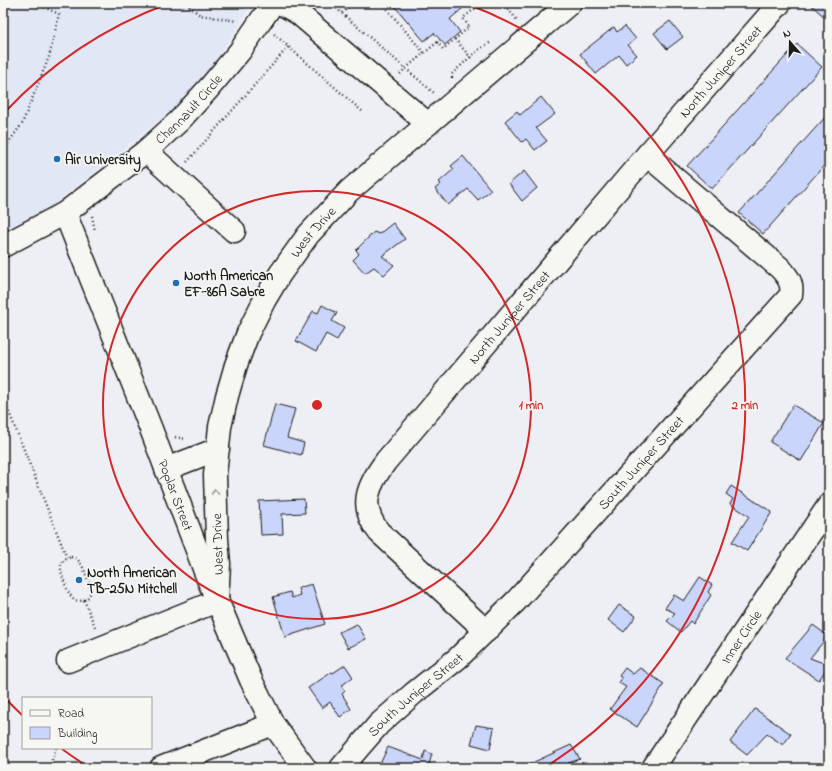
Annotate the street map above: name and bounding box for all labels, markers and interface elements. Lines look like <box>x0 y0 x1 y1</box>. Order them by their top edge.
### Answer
street label: North Juniper Street <box>675 21 768 123</box>
north arrow <box>770 22 810 62</box>
text: N <box>781 25 793 42</box>
street label: Chennault Circle <box>151 70 229 150</box>
place label: Air University <box>65 150 141 173</box>
marker: Air University <box>52 154 62 164</box>
street label: West Drive <box>286 202 342 263</box>
place label: North American EF-86A Sabre <box>184 266 273 303</box>
street label: North Juniper Street <box>464 266 556 369</box>
marker: North American EF-86A Sabre <box>171 278 181 288</box>
text: 1 min <box>519 397 543 415</box>
text: 2 min <box>731 397 758 415</box>
centre of rings <box>310 398 324 412</box>
street label: South Juniper Street <box>594 411 690 515</box>
street label: Poplar Street <box>152 457 198 534</box>
one-way arrow <box>211 489 219 495</box>
street label: West Drive <box>207 512 230 575</box>
place label: North American TB-25N Mitchell <box>87 563 178 600</box>
marker: North American TB-25N Mitchell <box>74 575 84 585</box>
street label: Inner Circle <box>717 606 768 669</box>
street label: South Juniper Street <box>363 648 470 742</box>
legend <box>22 697 152 749</box>
text: Road <box>58 705 84 723</box>
text: Building <box>57 725 97 744</box>

